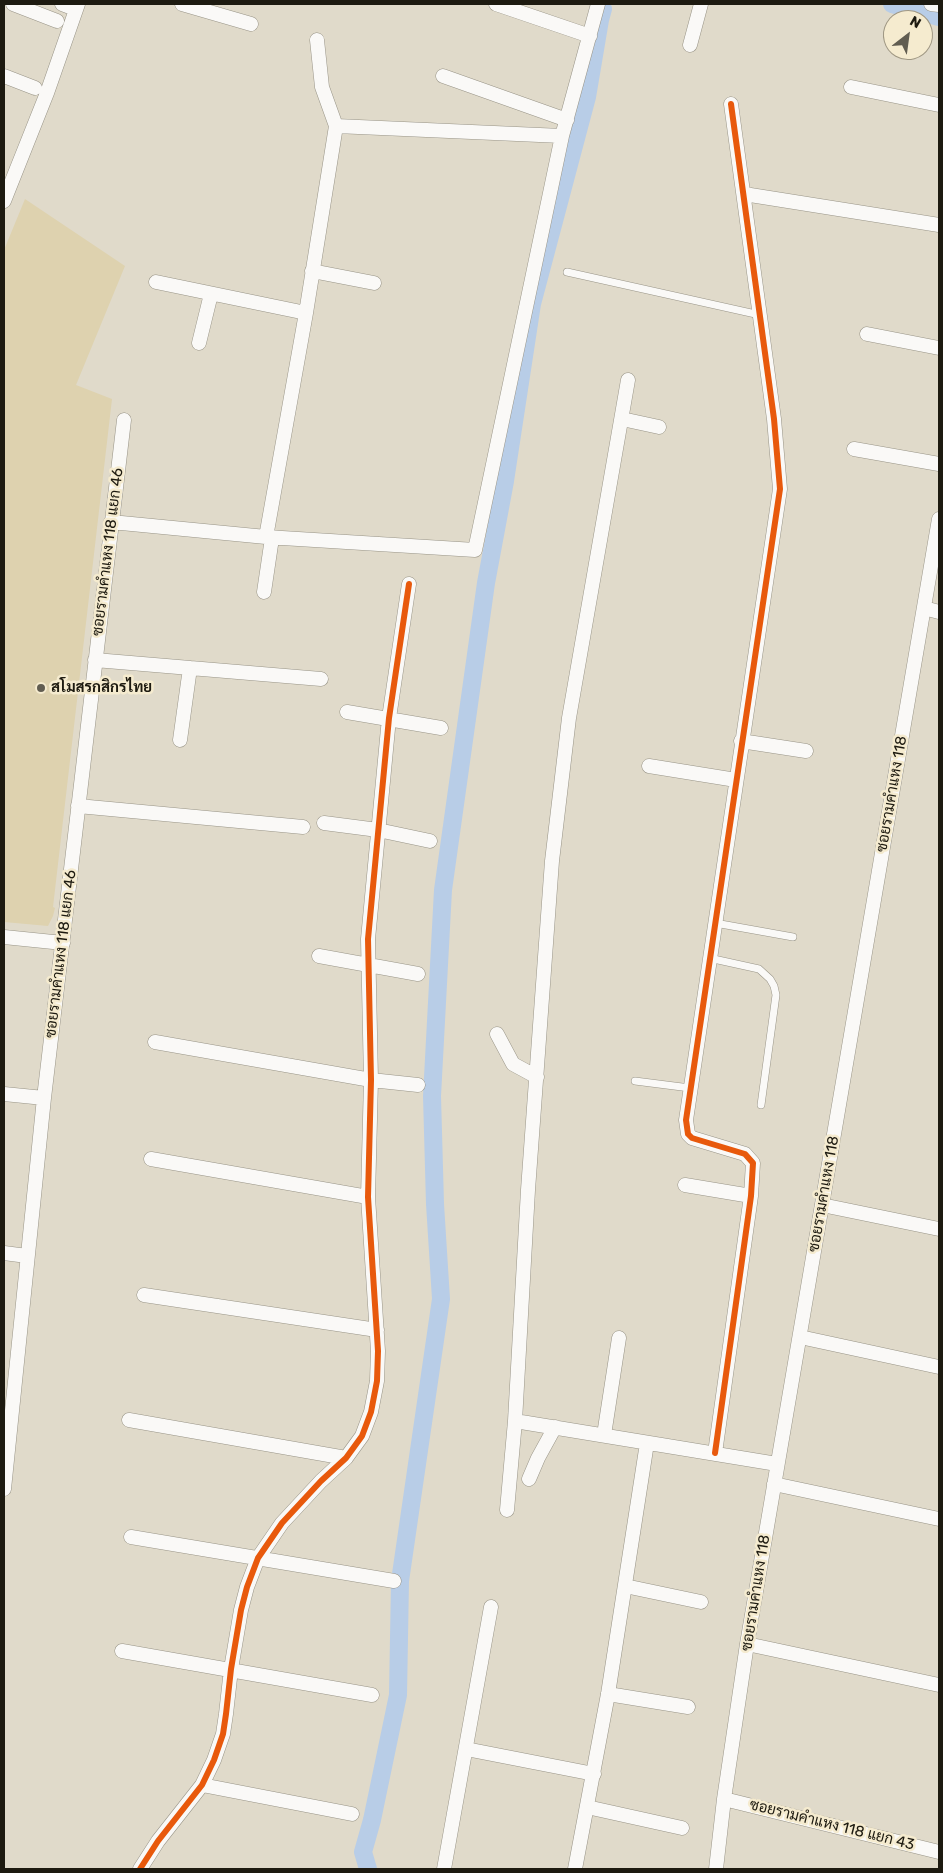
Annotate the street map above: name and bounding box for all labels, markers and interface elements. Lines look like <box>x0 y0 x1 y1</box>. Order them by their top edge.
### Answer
north arrow <box>883 10 933 60</box>
text: N <box>907 13 924 32</box>
street label: ซอยรามคำแหง 118 แยก 46 <box>89 467 127 637</box>
place label: สโมสรกสิกรไทย <box>51 679 152 697</box>
marker: สโมสรกสิกรไทย <box>35 682 47 694</box>
street label: ซอยรามคำแหง 118 <box>873 734 911 854</box>
street label: ซอยรามคำแหง 118 แยก 46 <box>42 869 80 1039</box>
street label: ซอยรามคำแหง 118 <box>805 1134 843 1254</box>
street label: ซอยรามคำแหง 118 <box>738 1533 774 1653</box>
street label: ซอยรามคำแหง 118 แยก 43 <box>748 1796 916 1854</box>

